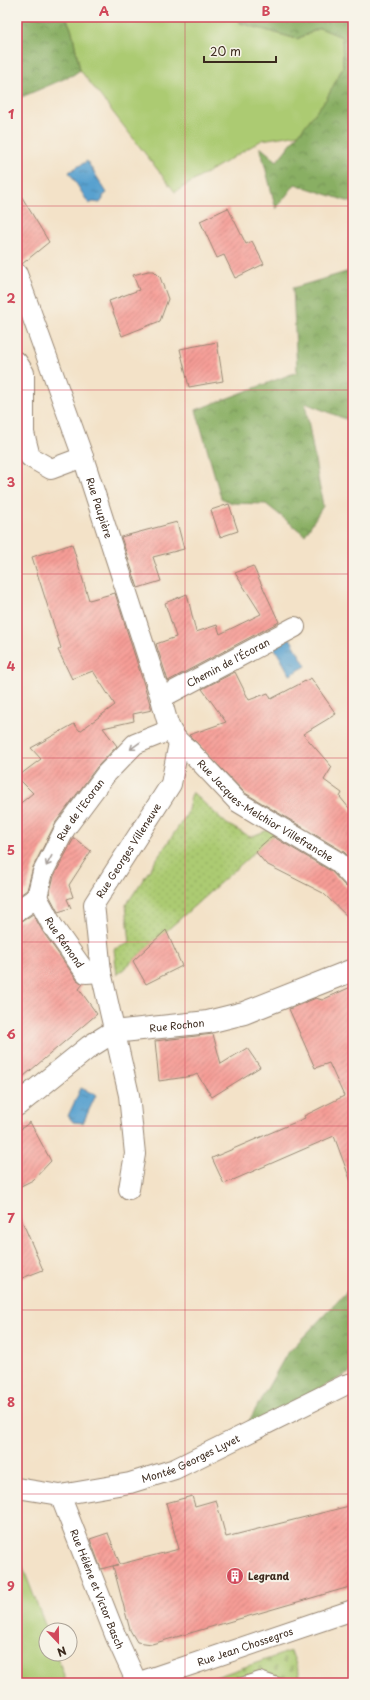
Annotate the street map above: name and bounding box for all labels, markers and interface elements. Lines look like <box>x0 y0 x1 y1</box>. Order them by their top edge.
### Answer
text: A <box>99 1 109 20</box>
text: B <box>262 1 271 20</box>
scale bar <box>204 38 276 64</box>
text: 20 m <box>210 42 241 60</box>
text: 1 <box>8 104 14 123</box>
text: 2 <box>6 288 16 307</box>
text: 3 <box>7 472 16 491</box>
street label: Rue Paupière <box>83 475 117 541</box>
street label: Chemin de l'Écoran <box>184 634 272 690</box>
text: 4 <box>7 656 16 675</box>
one-way arrow <box>129 742 140 751</box>
street label: Rue Jacques-Melchior Villefranche <box>194 756 336 864</box>
street label: Rue de l'Ecoran <box>52 775 107 843</box>
street label: Rue Georges Villeneuve <box>92 799 164 901</box>
text: 5 <box>7 840 15 859</box>
one-way arrow <box>44 854 52 866</box>
street label: Rue Rémond <box>42 914 88 971</box>
street label: Rue Rochon <box>149 1014 205 1035</box>
text: 6 <box>6 1024 16 1043</box>
text: 7 <box>7 1208 15 1227</box>
text: 8 <box>7 1392 15 1411</box>
street label: Montée Georges Lyvet <box>139 1430 242 1486</box>
street label: Rue Hélène et Victor Basch <box>67 1527 128 1651</box>
building icon: Legrand <box>225 1566 245 1586</box>
place label: Legrand <box>248 1568 290 1583</box>
text: 9 <box>7 1576 15 1595</box>
north arrow <box>38 1622 78 1662</box>
street label: Rue Jean Chossegros <box>195 1623 295 1669</box>
text: N <box>54 1642 69 1661</box>

